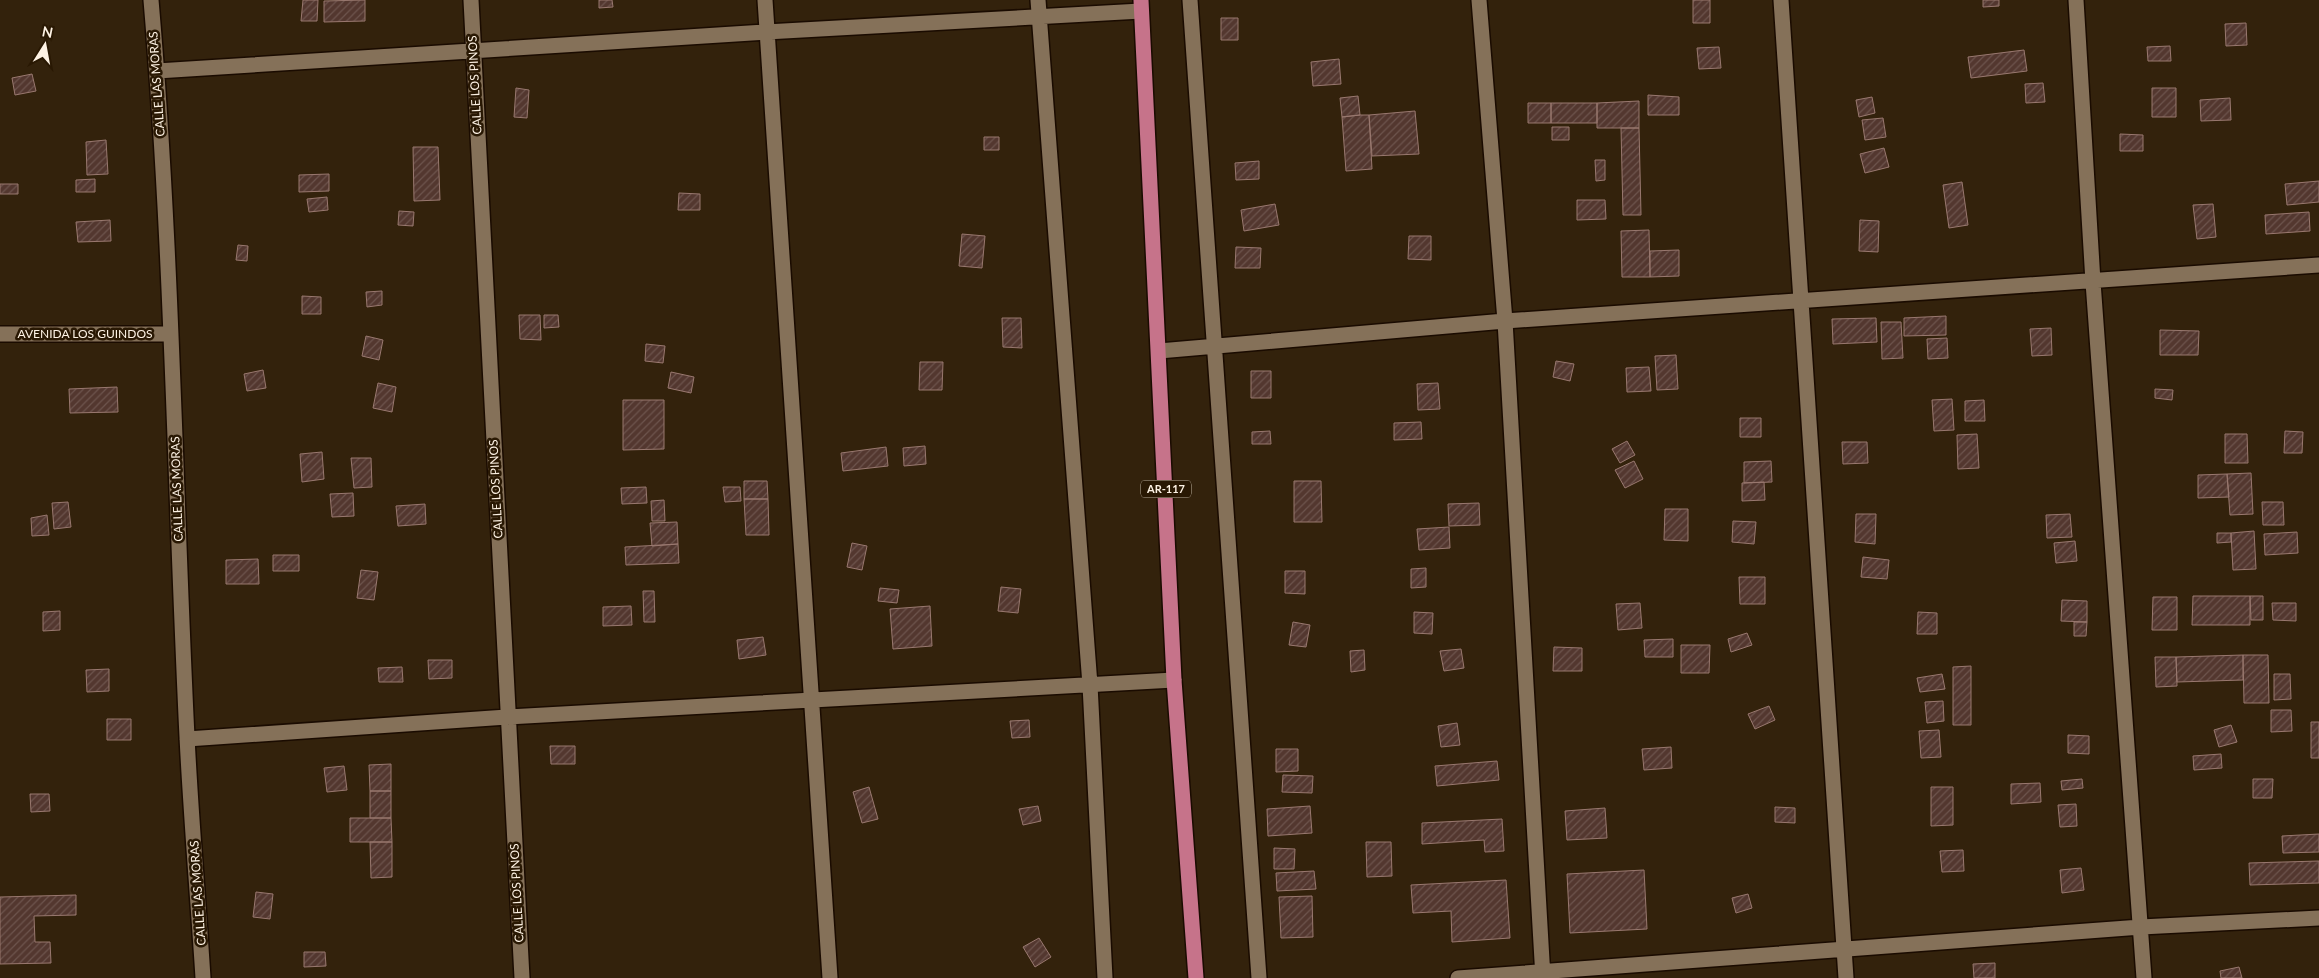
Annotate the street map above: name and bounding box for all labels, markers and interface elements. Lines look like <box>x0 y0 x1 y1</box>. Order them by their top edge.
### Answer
north arrow <box>20 20 70 70</box>
text: N <box>41 22 54 41</box>
street label: CALLE LAS MORAS <box>145 31 168 137</box>
street label: CALLE LOS PINOS <box>464 35 485 135</box>
street label: AVENIDA LOS GUINDOS <box>17 326 153 341</box>
street label: CALLE LAS MORAS <box>167 436 186 542</box>
street label: CALLE LOS PINOS <box>485 439 506 539</box>
road number: AR-117 <box>1141 480 1191 498</box>
street label: CALLE LAS MORAS <box>186 840 209 946</box>
street label: CALLE LOS PINOS <box>506 843 527 943</box>

